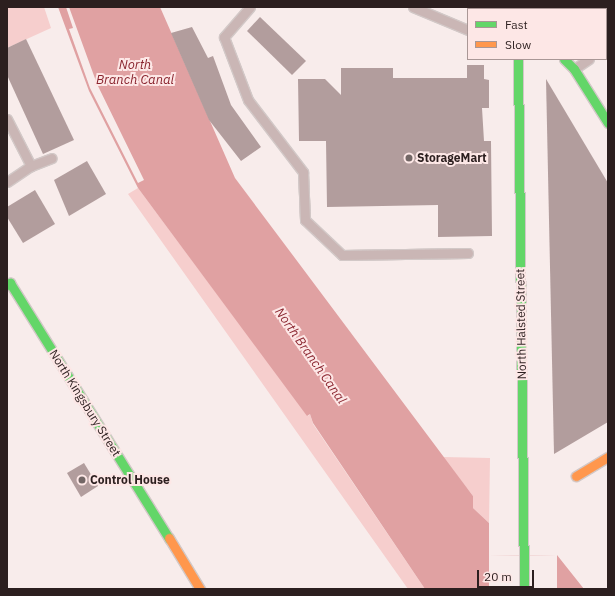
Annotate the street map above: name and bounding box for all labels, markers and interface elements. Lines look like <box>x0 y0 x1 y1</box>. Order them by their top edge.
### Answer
legend <box>467 8 607 60</box>
text: Fast <box>505 17 528 32</box>
text: Slow <box>505 37 531 52</box>
water label: North Branch Canal <box>96 58 174 89</box>
place label: StorageMart <box>417 151 487 165</box>
marker: StorageMart <box>404 153 414 163</box>
street label: North Halsted Street <box>513 268 529 380</box>
water label: North Branch Canal <box>271 305 349 407</box>
street label: North Kingsbury Street <box>46 347 124 459</box>
place label: Control House <box>90 473 170 487</box>
marker: Control House <box>77 475 87 485</box>
scale bar <box>479 562 536 588</box>
text: 20 m <box>484 569 512 584</box>

